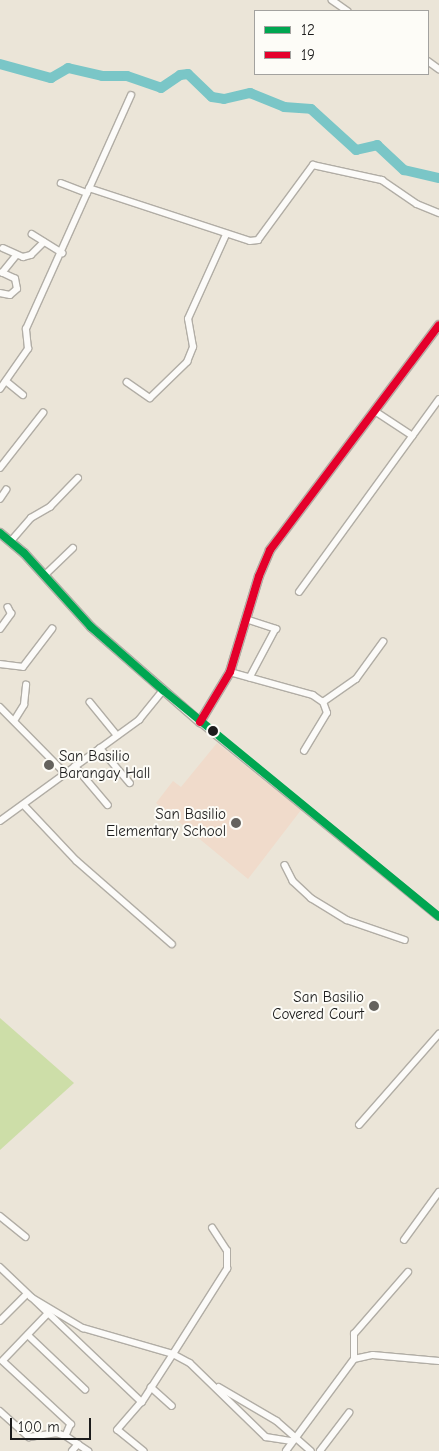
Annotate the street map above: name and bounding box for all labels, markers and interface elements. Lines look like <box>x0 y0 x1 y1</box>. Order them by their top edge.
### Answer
legend <box>254 10 429 75</box>
text: 12 <box>301 21 315 39</box>
text: 19 <box>301 46 315 64</box>
unlabelled marker <box>208 726 218 736</box>
place label: San Basilio Barangay Hall <box>59 747 150 782</box>
marker: San Basilio Barangay Hall <box>43 759 55 771</box>
place label: San Basilio Elementary School <box>106 805 226 840</box>
marker: San Basilio Elementary School <box>230 817 242 829</box>
place label: San Basilio Covered Court <box>272 988 364 1023</box>
marker: San Basilio Covered Court <box>368 1000 380 1012</box>
scale bar <box>12 1408 94 1440</box>
text: 100 m <box>18 1418 60 1436</box>

